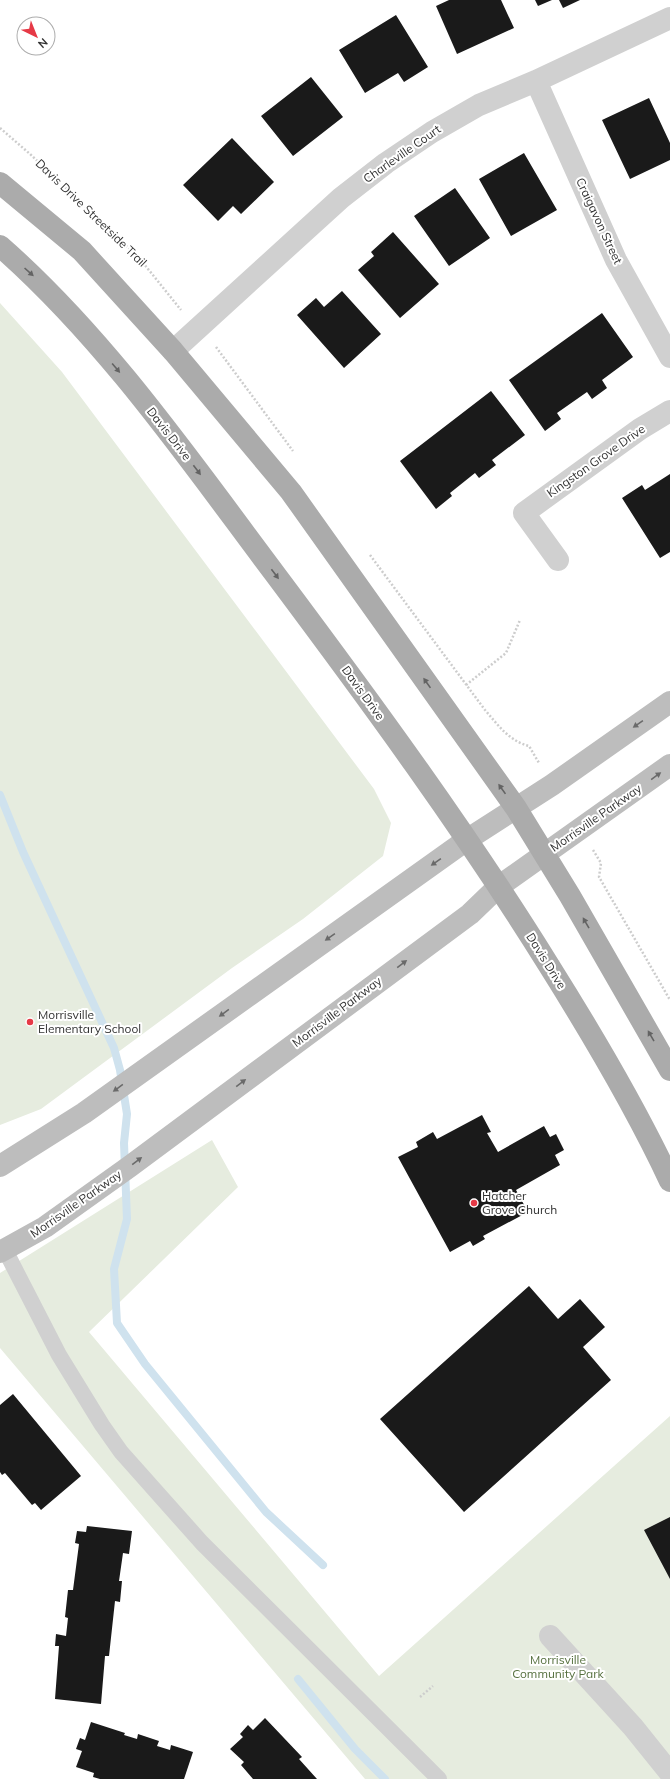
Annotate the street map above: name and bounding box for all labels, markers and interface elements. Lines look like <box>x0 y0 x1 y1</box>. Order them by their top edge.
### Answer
north arrow <box>16 16 56 56</box>
text: N <box>35 35 51 51</box>
street label: Charleville Court <box>360 121 443 186</box>
street label: Davis Drive Streetside Trail <box>33 156 150 270</box>
street label: Craigavon Street <box>573 175 626 266</box>
one-way arrow <box>24 267 34 276</box>
one-way arrow <box>112 363 121 374</box>
street label: Davis Drive <box>144 404 195 463</box>
street label: Kingston Grove Drive <box>544 421 648 500</box>
one-way arrow <box>193 465 201 475</box>
one-way arrow <box>271 569 279 579</box>
street label: Davis Drive <box>339 663 388 723</box>
one-way arrow <box>423 678 431 689</box>
one-way arrow <box>633 720 643 728</box>
one-way arrow <box>650 771 661 780</box>
street label: Morrisville Parkway <box>547 780 645 855</box>
one-way arrow <box>498 784 506 795</box>
one-way arrow <box>431 858 441 866</box>
one-way arrow <box>582 917 589 929</box>
street label: Davis Drive <box>523 930 570 992</box>
one-way arrow <box>325 933 335 941</box>
one-way arrow <box>397 961 407 969</box>
street label: Morrisville Parkway <box>289 973 385 1050</box>
place label: Morrisville Elementary School <box>38 1007 141 1036</box>
one-way arrow <box>219 1008 229 1016</box>
marker: Morrisville Elementary School <box>25 1017 35 1027</box>
one-way arrow <box>647 1030 654 1042</box>
one-way arrow <box>236 1079 247 1088</box>
one-way arrow <box>113 1084 124 1092</box>
one-way arrow <box>132 1157 142 1165</box>
street label: Morrisville Parkway <box>27 1166 125 1241</box>
place label: Hatcher Grove Church <box>482 1188 557 1217</box>
marker: Hatcher Grove Church <box>469 1198 479 1208</box>
park label: Morrisville Community Park <box>512 1652 605 1681</box>

